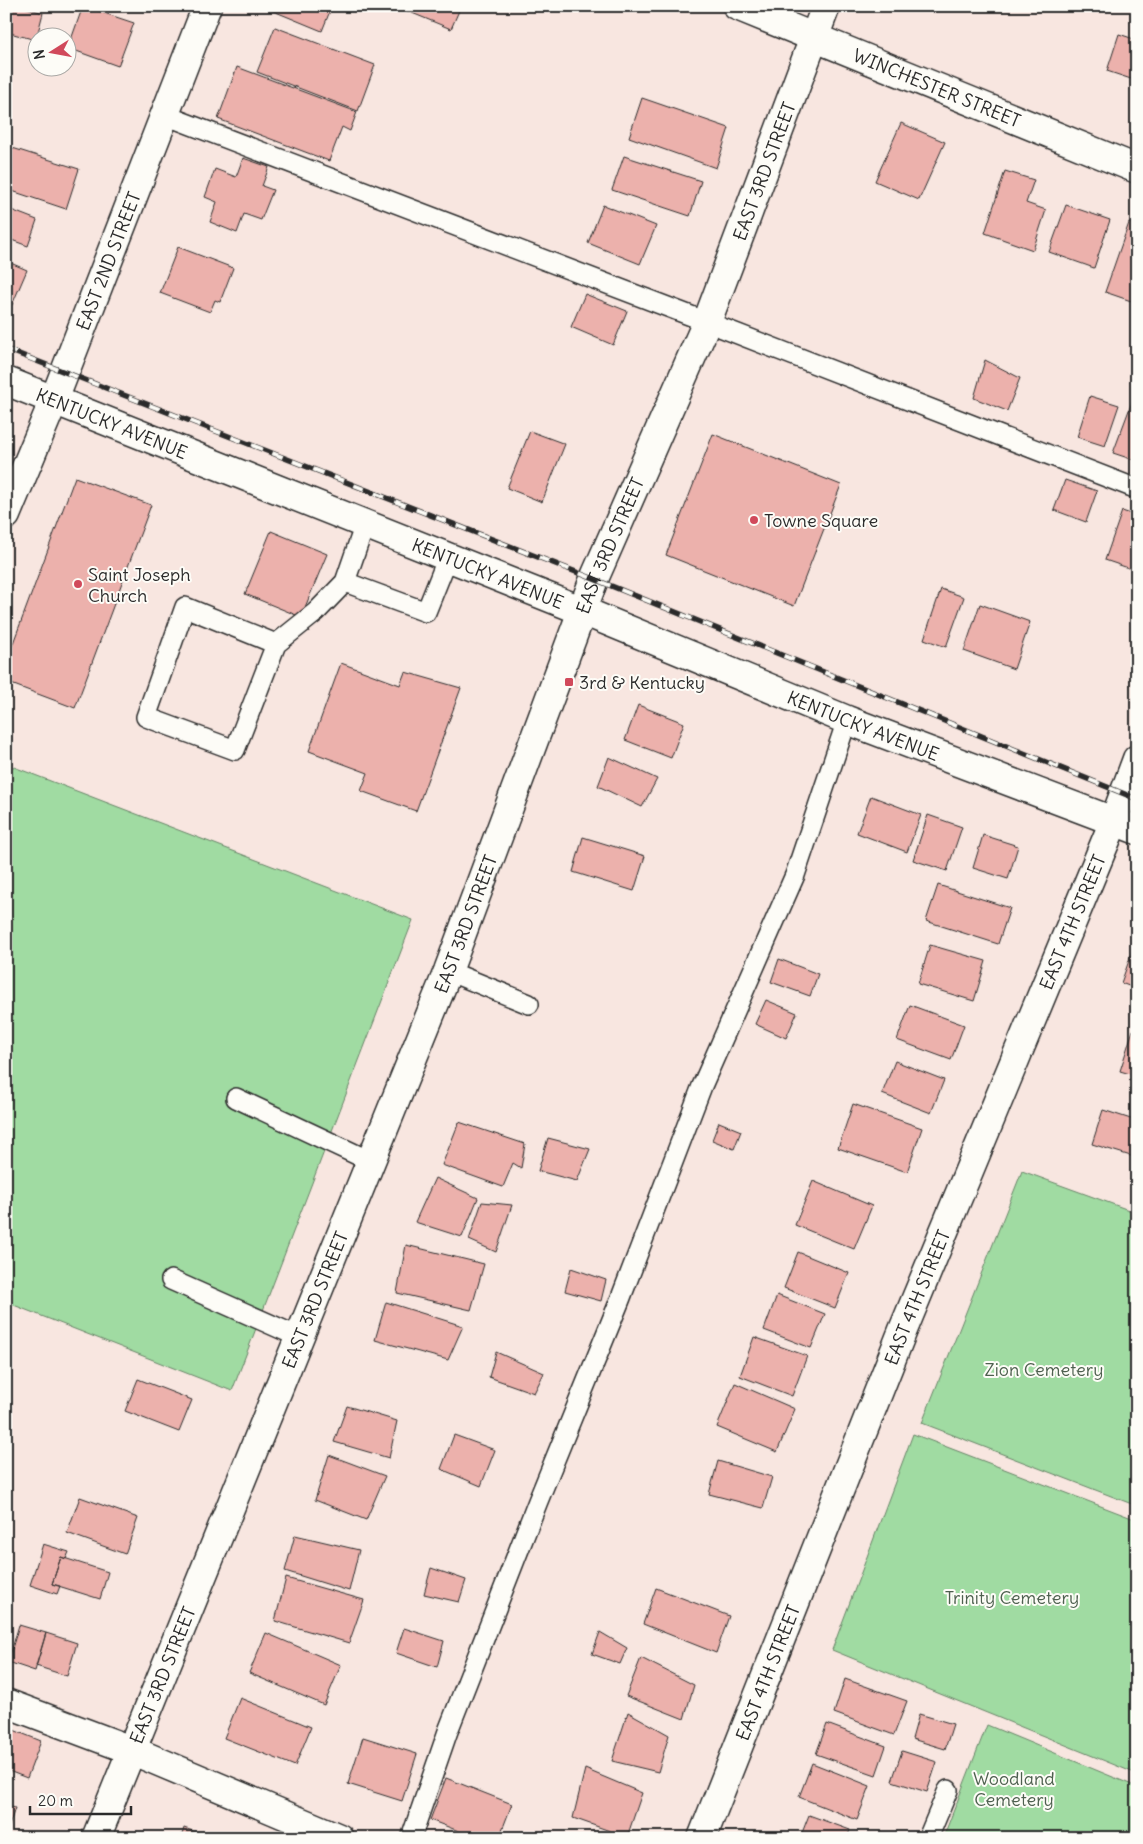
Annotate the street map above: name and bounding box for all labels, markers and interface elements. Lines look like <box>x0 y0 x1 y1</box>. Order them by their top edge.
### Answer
north arrow <box>28 28 78 78</box>
street label: WINCHESTER STREET <box>850 43 1024 132</box>
text: N <box>29 48 49 61</box>
street label: EAST 3RD STREET <box>727 99 800 244</box>
street label: EAST 2ND STREET <box>71 188 145 333</box>
street label: KENTUCKY AVENUE <box>33 383 191 464</box>
street label: EAST 3RD STREET <box>571 474 649 617</box>
place label: Towne Square <box>764 509 878 532</box>
marker: Towne Square <box>748 514 760 526</box>
street label: KENTUCKY AVENUE <box>409 533 567 614</box>
place label: Saint Joseph Church <box>88 563 191 607</box>
marker: Saint Joseph Church <box>72 578 84 590</box>
place label: 3rd & Kentucky <box>579 671 705 694</box>
marker: 3rd & Kentucky <box>563 676 575 688</box>
street label: KENTUCKY AVENUE <box>784 685 943 765</box>
street label: EAST 3RD STREET <box>429 851 502 996</box>
street label: EAST 4TH STREET <box>1034 851 1110 993</box>
street label: EAST 4TH STREET <box>879 1226 955 1368</box>
street label: EAST 3RD STREET <box>276 1228 353 1372</box>
park label: Zion Cemetery <box>985 1358 1103 1381</box>
park label: Trinity Cemetery <box>945 1586 1079 1609</box>
street label: EAST 4TH STREET <box>730 1601 805 1744</box>
street label: EAST 3RD STREET <box>124 1603 200 1747</box>
park label: Woodland Cemetery <box>973 1767 1055 1811</box>
scale bar <box>30 1784 131 1816</box>
text: 20 m <box>38 1791 73 1810</box>

